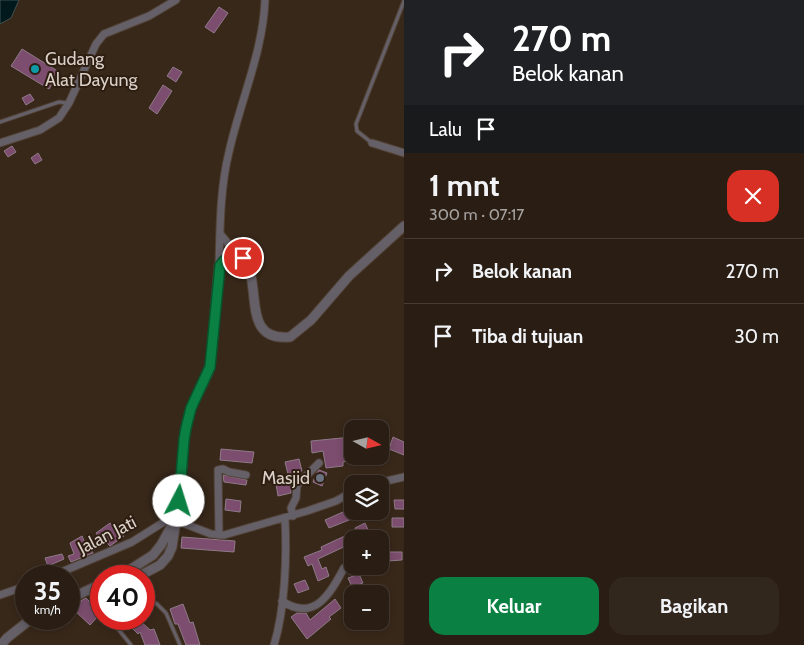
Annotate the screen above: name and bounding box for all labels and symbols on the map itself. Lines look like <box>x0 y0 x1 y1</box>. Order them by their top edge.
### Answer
place label: Gudang Alat Dayung <box>45 48 139 91</box>
marker: Gudang Alat Dayung <box>29 63 41 75</box>
pin <box>222 237 264 279</box>
north arrow <box>344 420 389 465</box>
place label: Masjid <box>262 467 310 489</box>
marker: Masjid <box>314 472 326 484</box>
position arrow <box>152 474 204 526</box>
street label: Jalan Jati <box>73 511 140 560</box>
speed limit sign: 40 <box>90 565 155 630</box>

